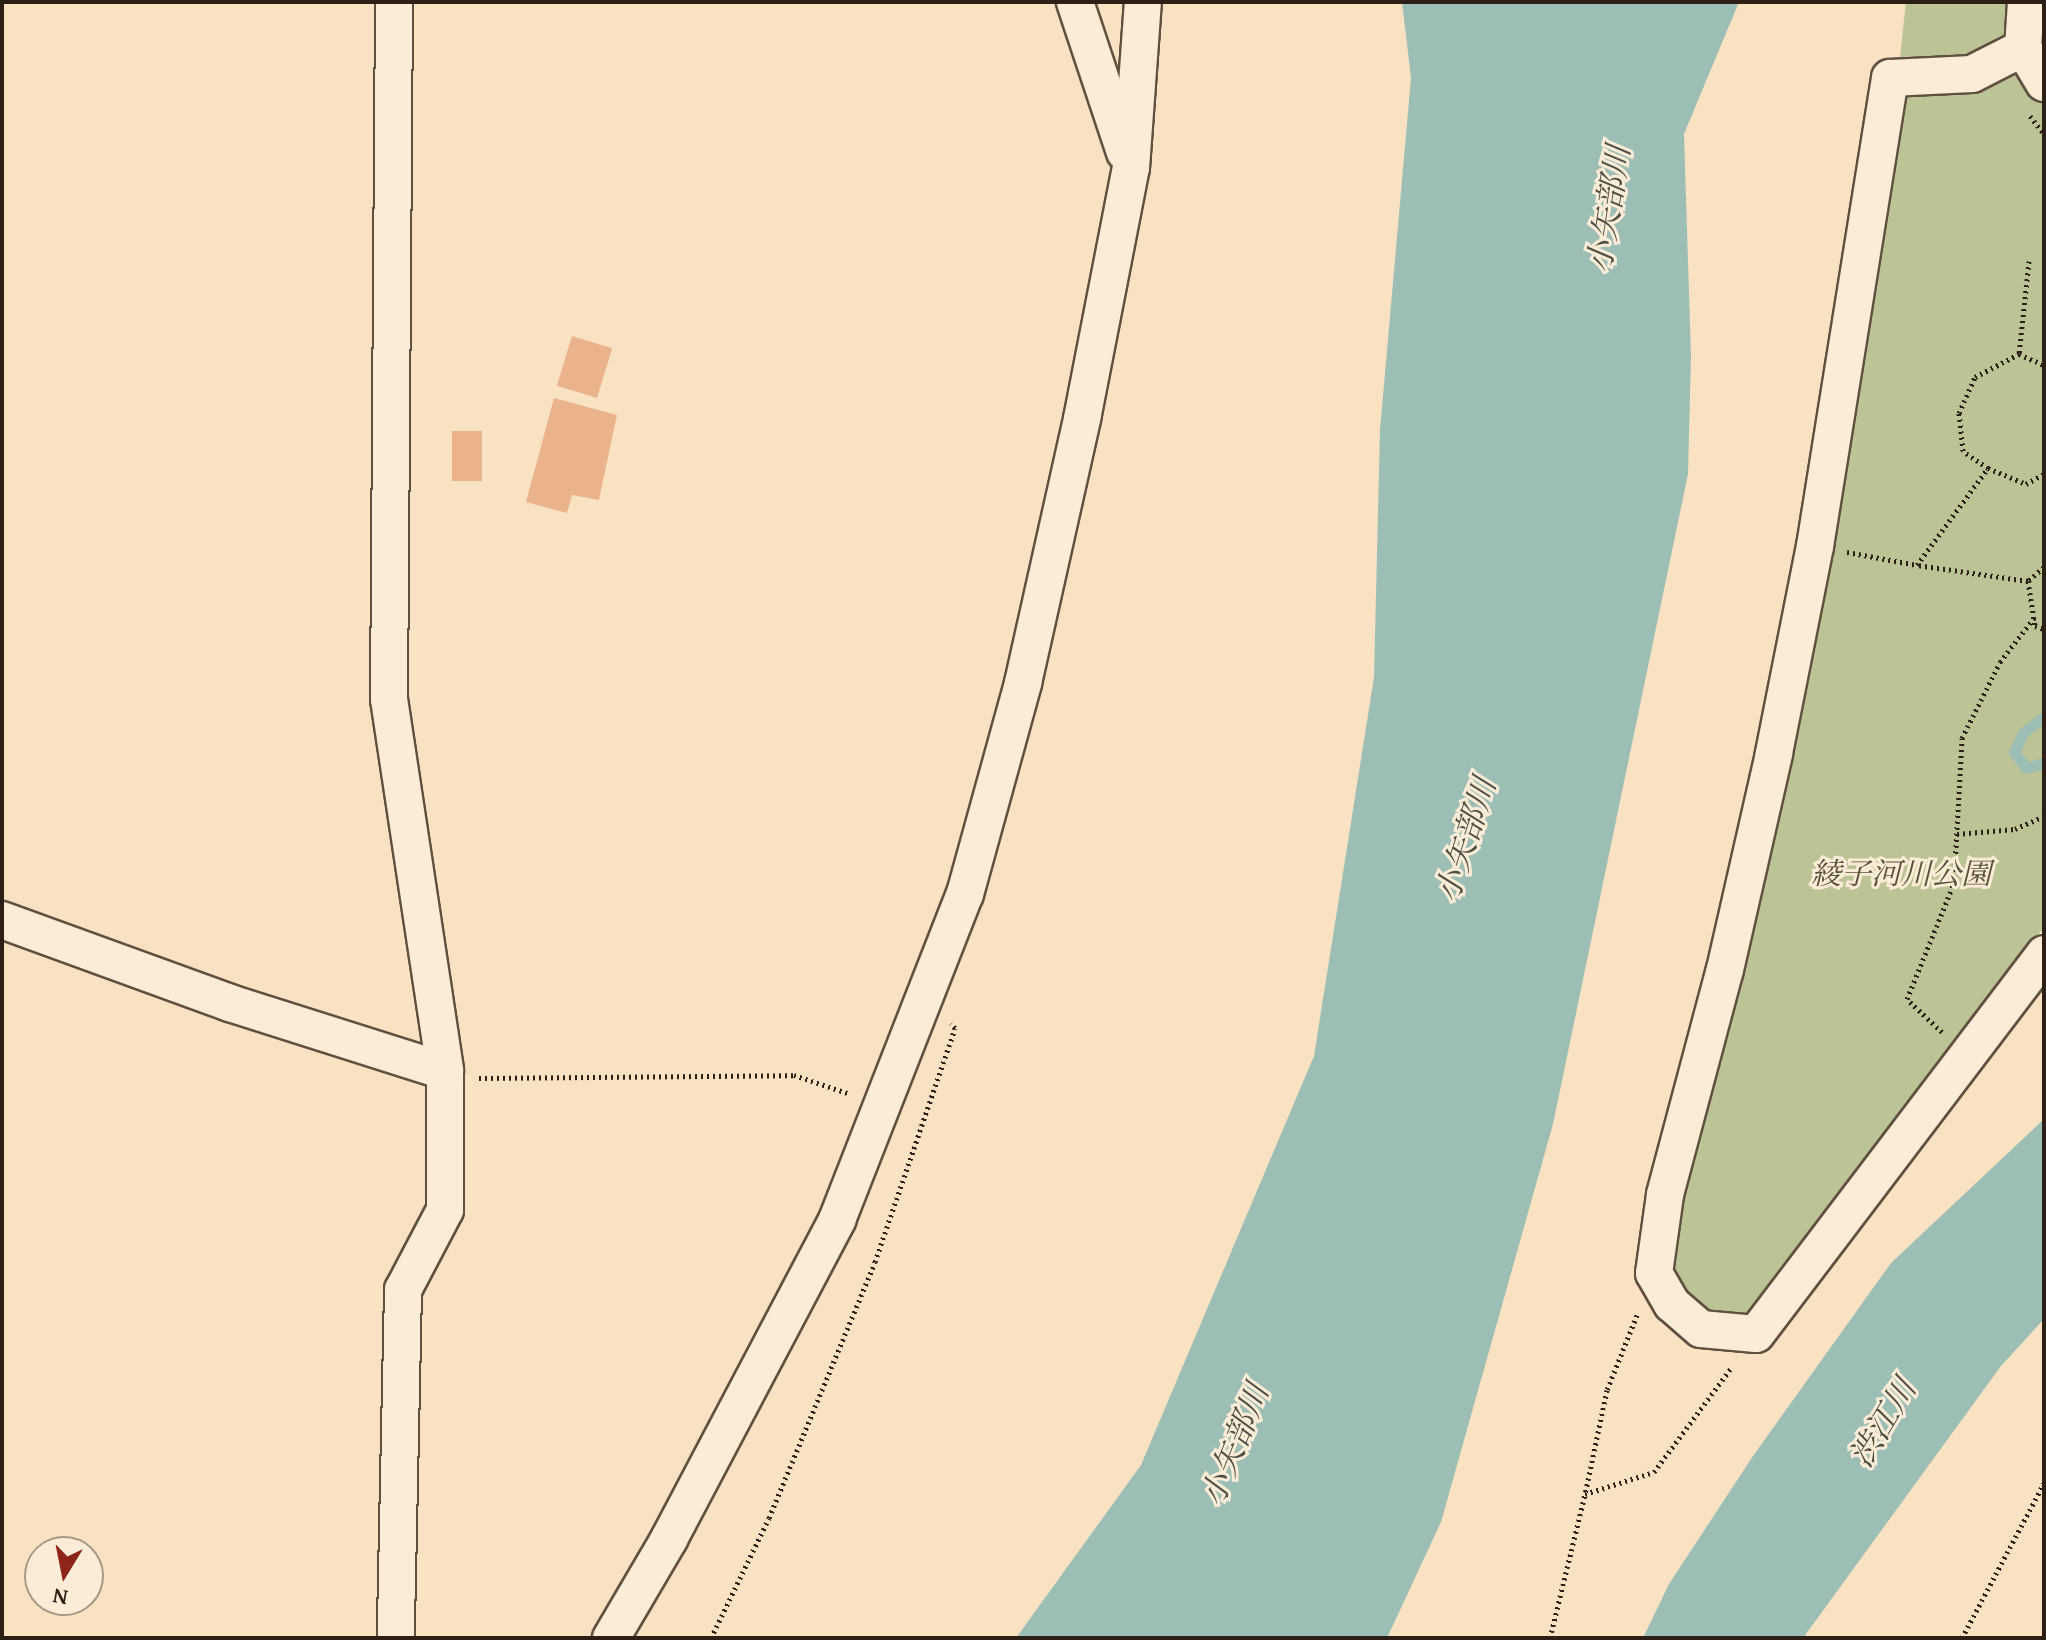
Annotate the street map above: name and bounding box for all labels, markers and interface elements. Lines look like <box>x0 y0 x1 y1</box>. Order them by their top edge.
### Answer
water label: 小矢部川 <box>1580 143 1638 275</box>
water label: 小矢部川 <box>1428 773 1504 907</box>
park label: 綾子河川公園 <box>1811 855 1991 891</box>
water label: 渋江川 <box>1842 1372 1924 1474</box>
water label: 小矢部川 <box>1193 1378 1277 1512</box>
north arrow <box>24 1536 104 1616</box>
text: N <box>50 1581 70 1615</box>

